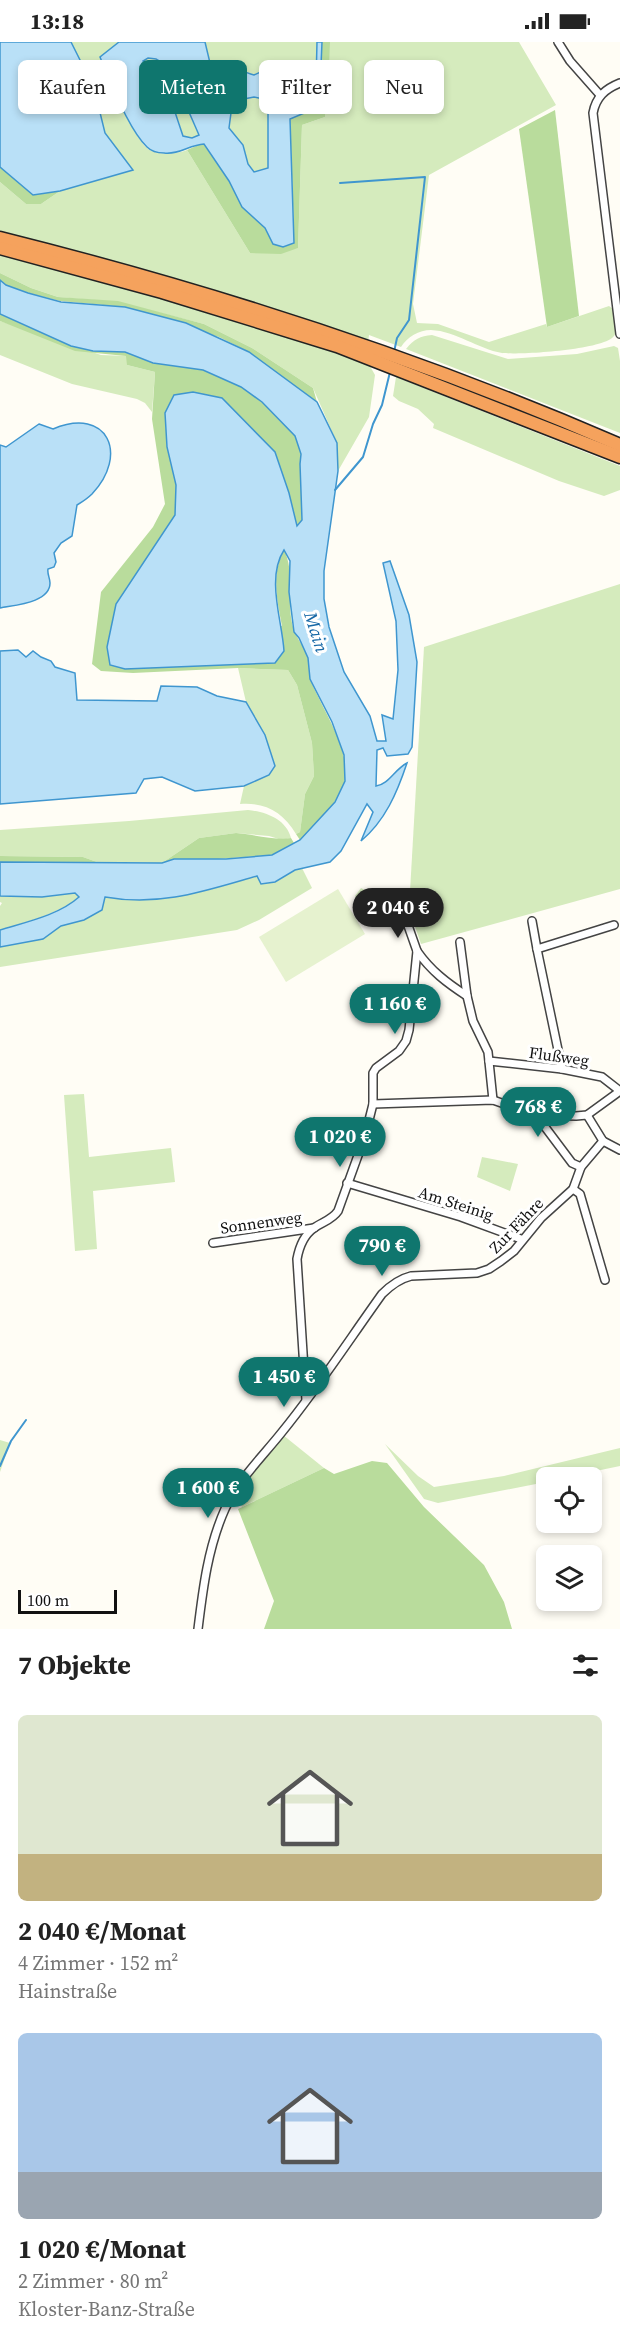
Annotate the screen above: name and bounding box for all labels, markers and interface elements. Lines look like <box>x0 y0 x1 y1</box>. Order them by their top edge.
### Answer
text: 13:18 <box>30 6 84 36</box>
chip: Kaufen <box>18 60 127 114</box>
chip: Mieten <box>139 60 247 114</box>
chip: Filter <box>259 60 352 114</box>
chip: Neu <box>364 60 444 114</box>
water label: Main <box>298 607 335 655</box>
pin: 2 040 € <box>343 888 453 939</box>
text: 2 040 € <box>367 893 429 921</box>
pin: 1 160 € <box>340 984 450 1035</box>
text: 1 160 € <box>364 989 426 1017</box>
street label: Flußweg <box>528 1041 590 1071</box>
pin: 768 € <box>496 1087 580 1138</box>
text: 768 € <box>514 1092 562 1120</box>
pin: 1 020 € <box>285 1117 395 1168</box>
text: 1 020 € <box>309 1122 371 1150</box>
street label: Am Steinig <box>416 1181 496 1225</box>
street label: Zur Fähre <box>484 1192 548 1258</box>
street label: Sonnenweg <box>219 1205 303 1239</box>
pin: 790 € <box>340 1226 424 1277</box>
text: 790 € <box>358 1231 406 1259</box>
pin: 1 450 € <box>229 1357 339 1408</box>
text: 1 450 € <box>253 1362 315 1390</box>
map controls <box>536 1467 602 1611</box>
button: locate <box>536 1467 602 1533</box>
pin: 1 600 € <box>153 1468 263 1519</box>
text: 1 600 € <box>177 1473 239 1501</box>
button: layers <box>536 1545 602 1611</box>
scale bar <box>18 1587 117 1614</box>
text: 100 m <box>27 1589 69 1611</box>
text: 7 Objekte <box>18 1647 131 1683</box>
icon: filters <box>569 1649 602 1682</box>
icon: home <box>256 1754 364 1862</box>
text: 2 040 €/Monat <box>18 1913 186 1949</box>
text: 4 Zimmer · 152 m² <box>18 1949 178 1977</box>
text: Hainstraße <box>18 1977 117 2005</box>
icon: home <box>256 2072 364 2180</box>
text: 1 020 €/Monat <box>18 2231 186 2267</box>
text: 2 Zimmer · 80 m² <box>18 2267 168 2295</box>
text: Kloster-Banz-Straße <box>18 2295 195 2323</box>

